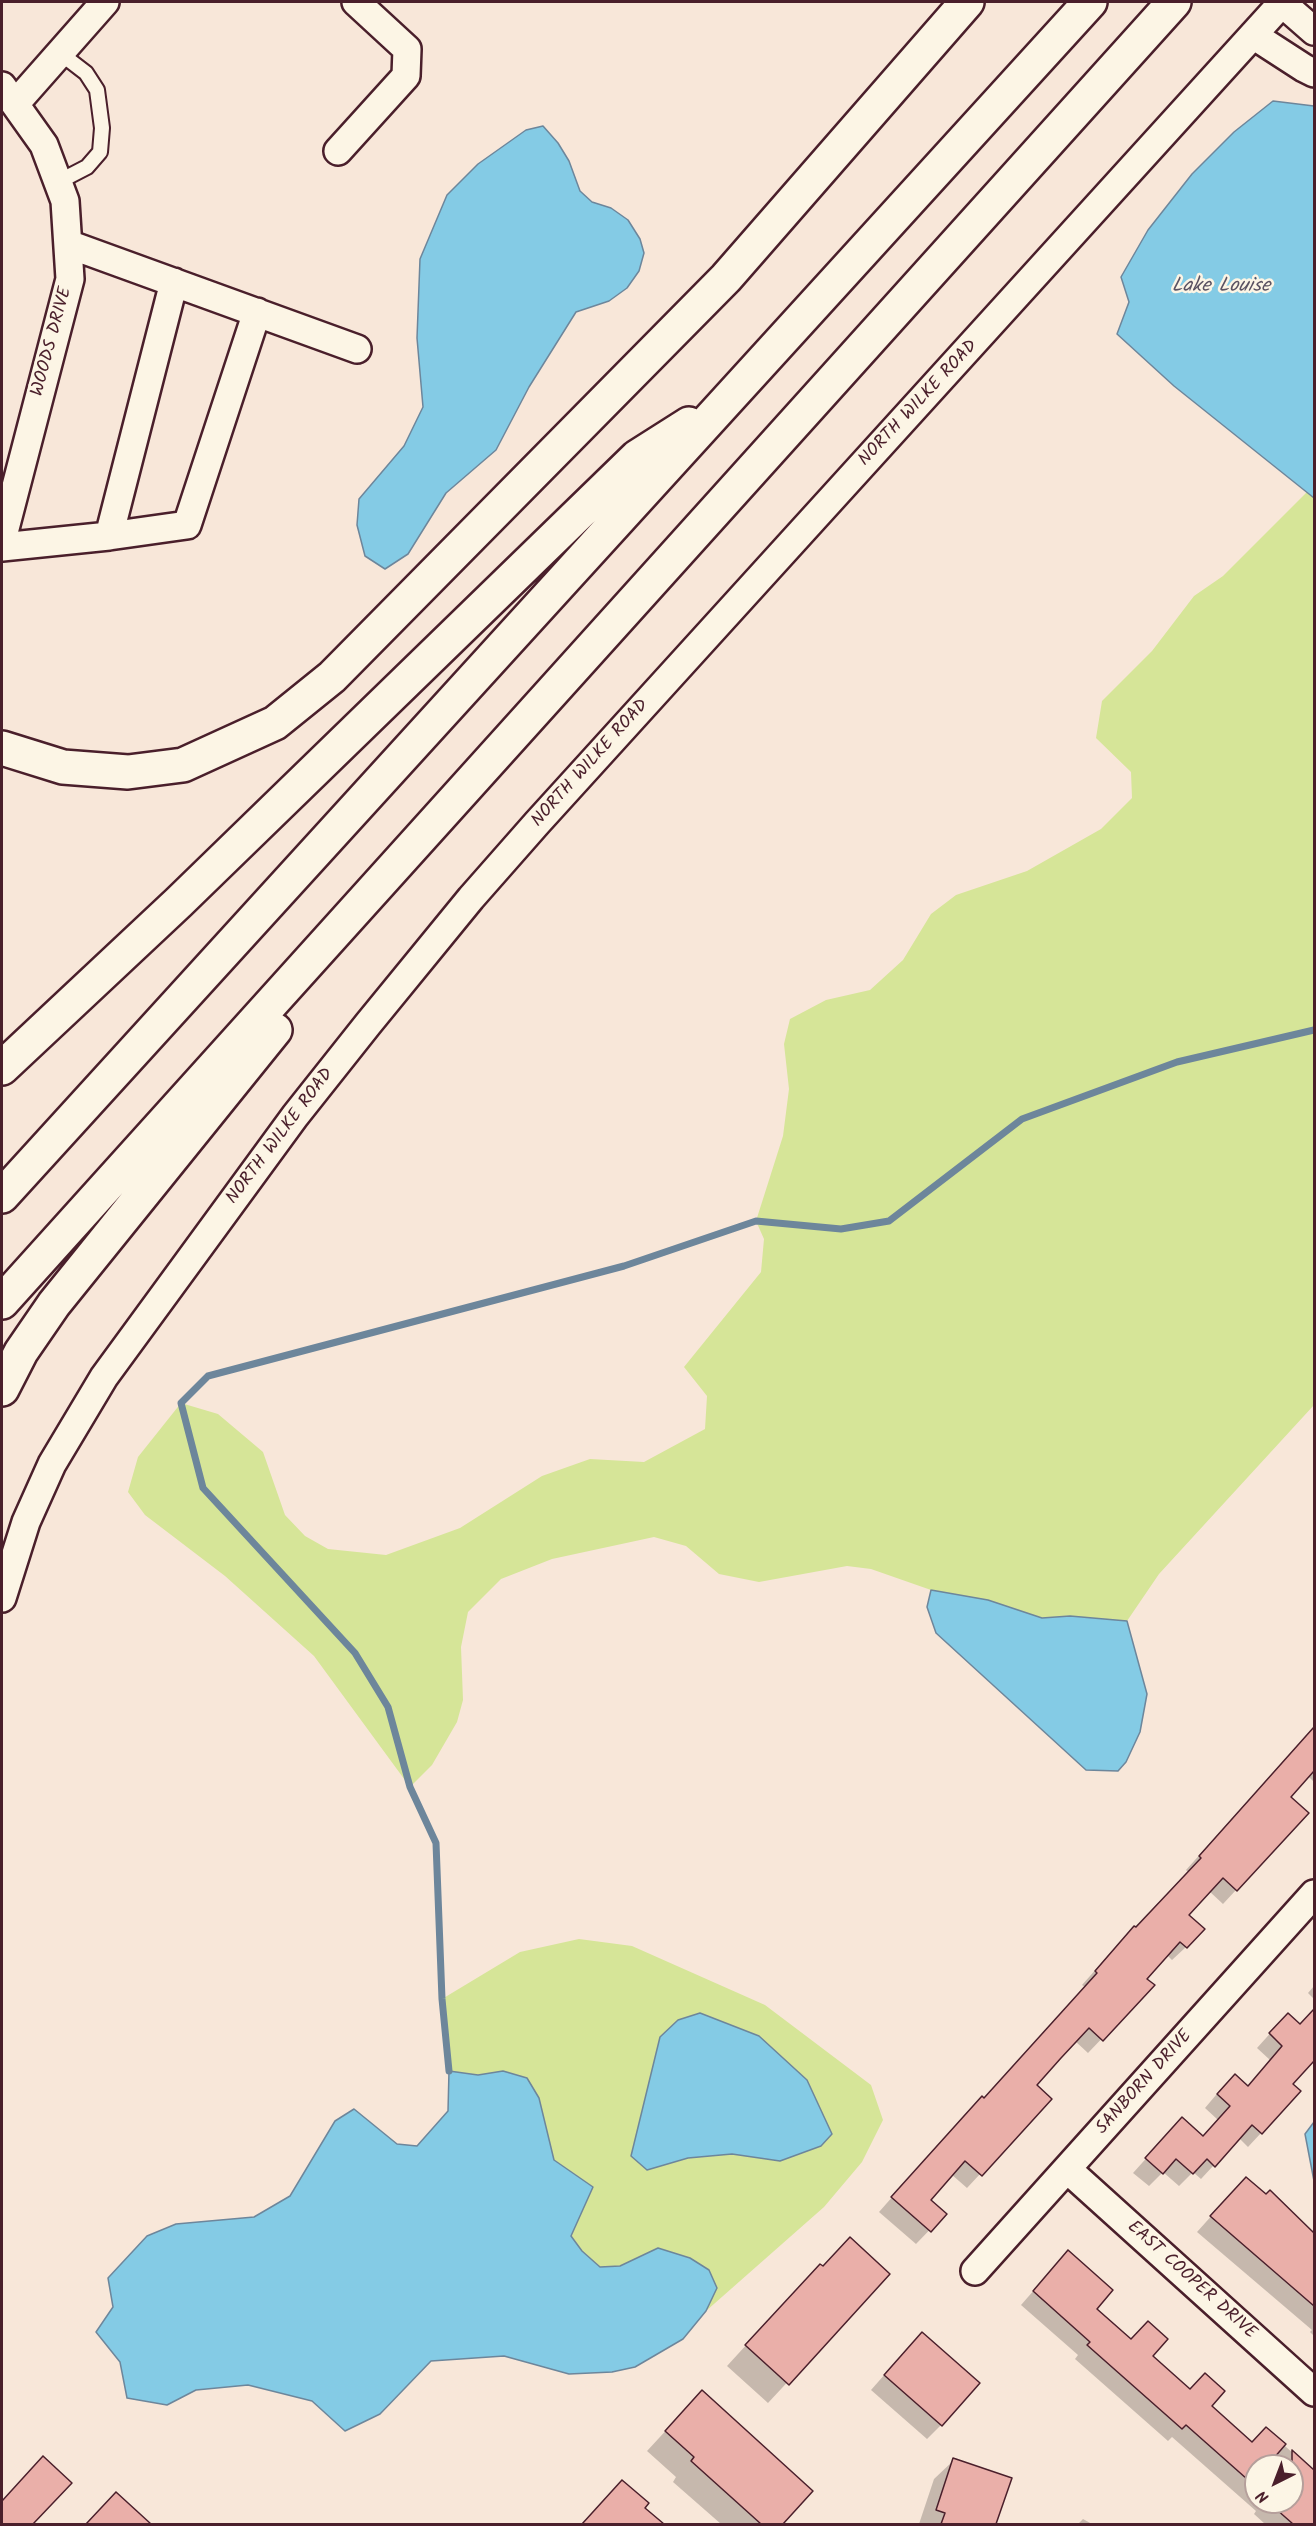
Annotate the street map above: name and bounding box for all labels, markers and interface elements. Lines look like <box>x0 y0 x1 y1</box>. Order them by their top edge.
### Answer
water label: Lake Louise <box>1172 276 1270 300</box>
street label: WOODS DRIVE <box>28 285 78 399</box>
street label: NORTH WILKE ROAD <box>855 336 983 472</box>
street label: NORTH WILKE ROAD <box>528 696 654 832</box>
street label: NORTH WILKE ROAD <box>223 1065 339 1209</box>
street label: SANBORN DRIVE <box>1093 2026 1197 2140</box>
street label: EAST COOPER DRIVE <box>1122 2217 1260 2345</box>
north arrow <box>1244 2454 1304 2514</box>
text: N <box>1251 2484 1275 2509</box>

